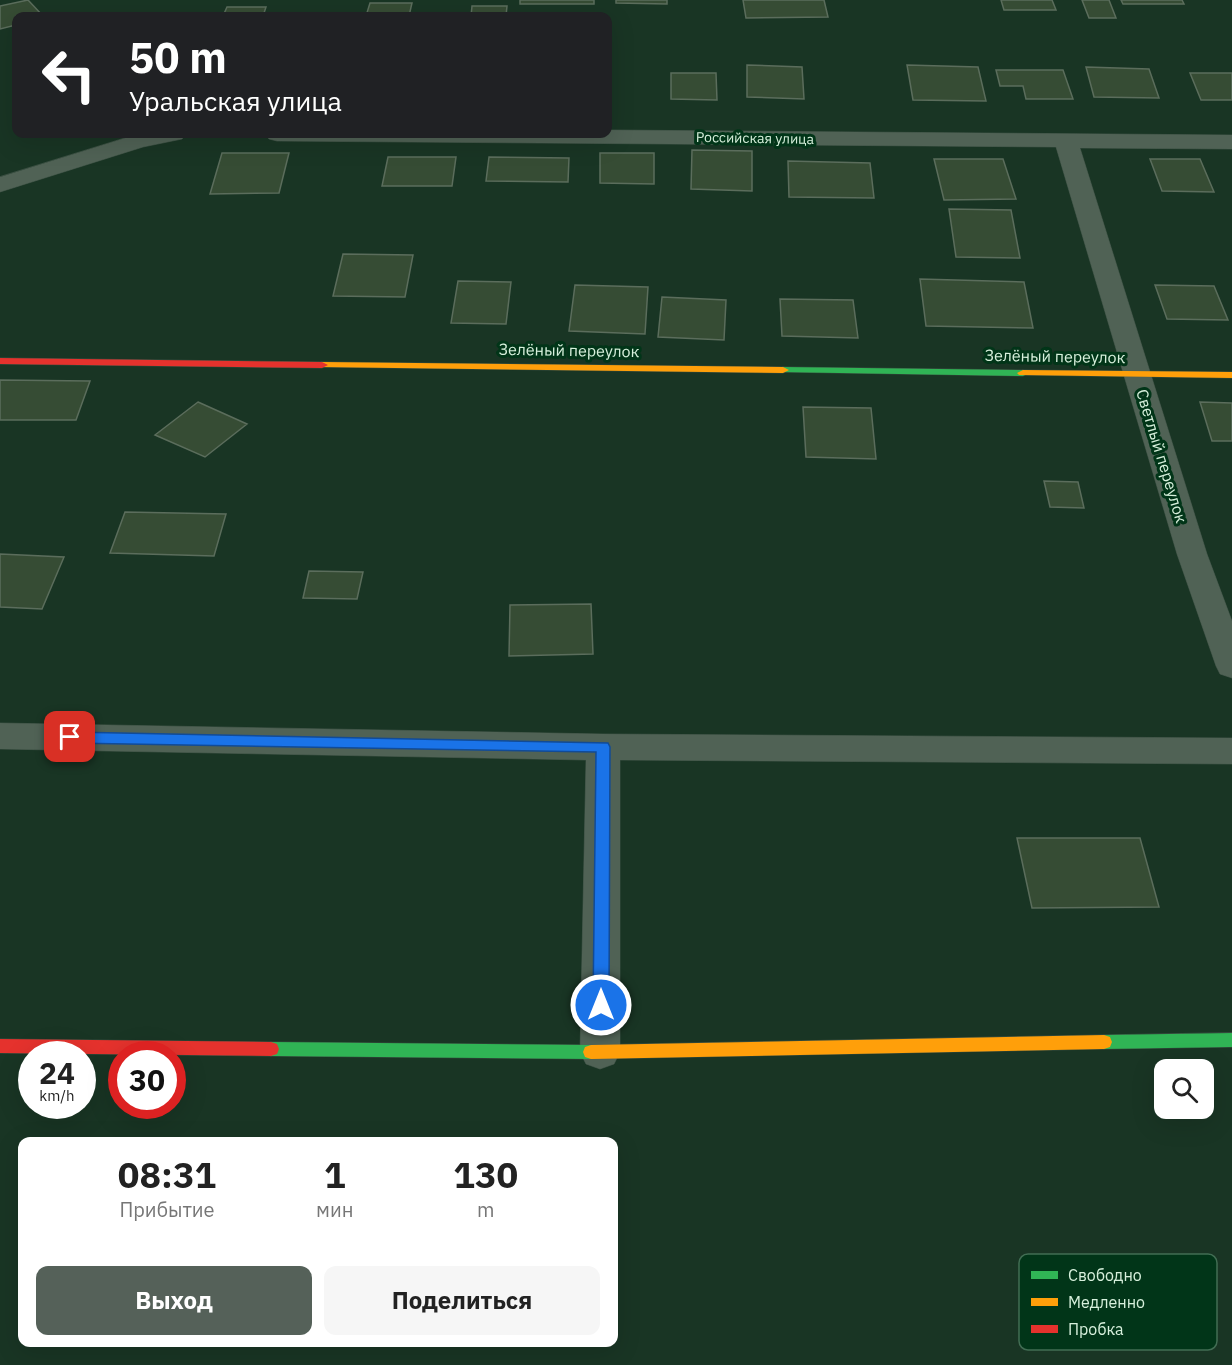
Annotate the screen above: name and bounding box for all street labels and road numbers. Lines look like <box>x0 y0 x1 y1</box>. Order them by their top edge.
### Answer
street label: Российская улица <box>696 128 815 148</box>
street label: Зелёный переулок <box>498 339 640 361</box>
street label: Зелёный переулок <box>984 345 1126 367</box>
street label: Светлый переулок <box>1132 387 1192 526</box>

